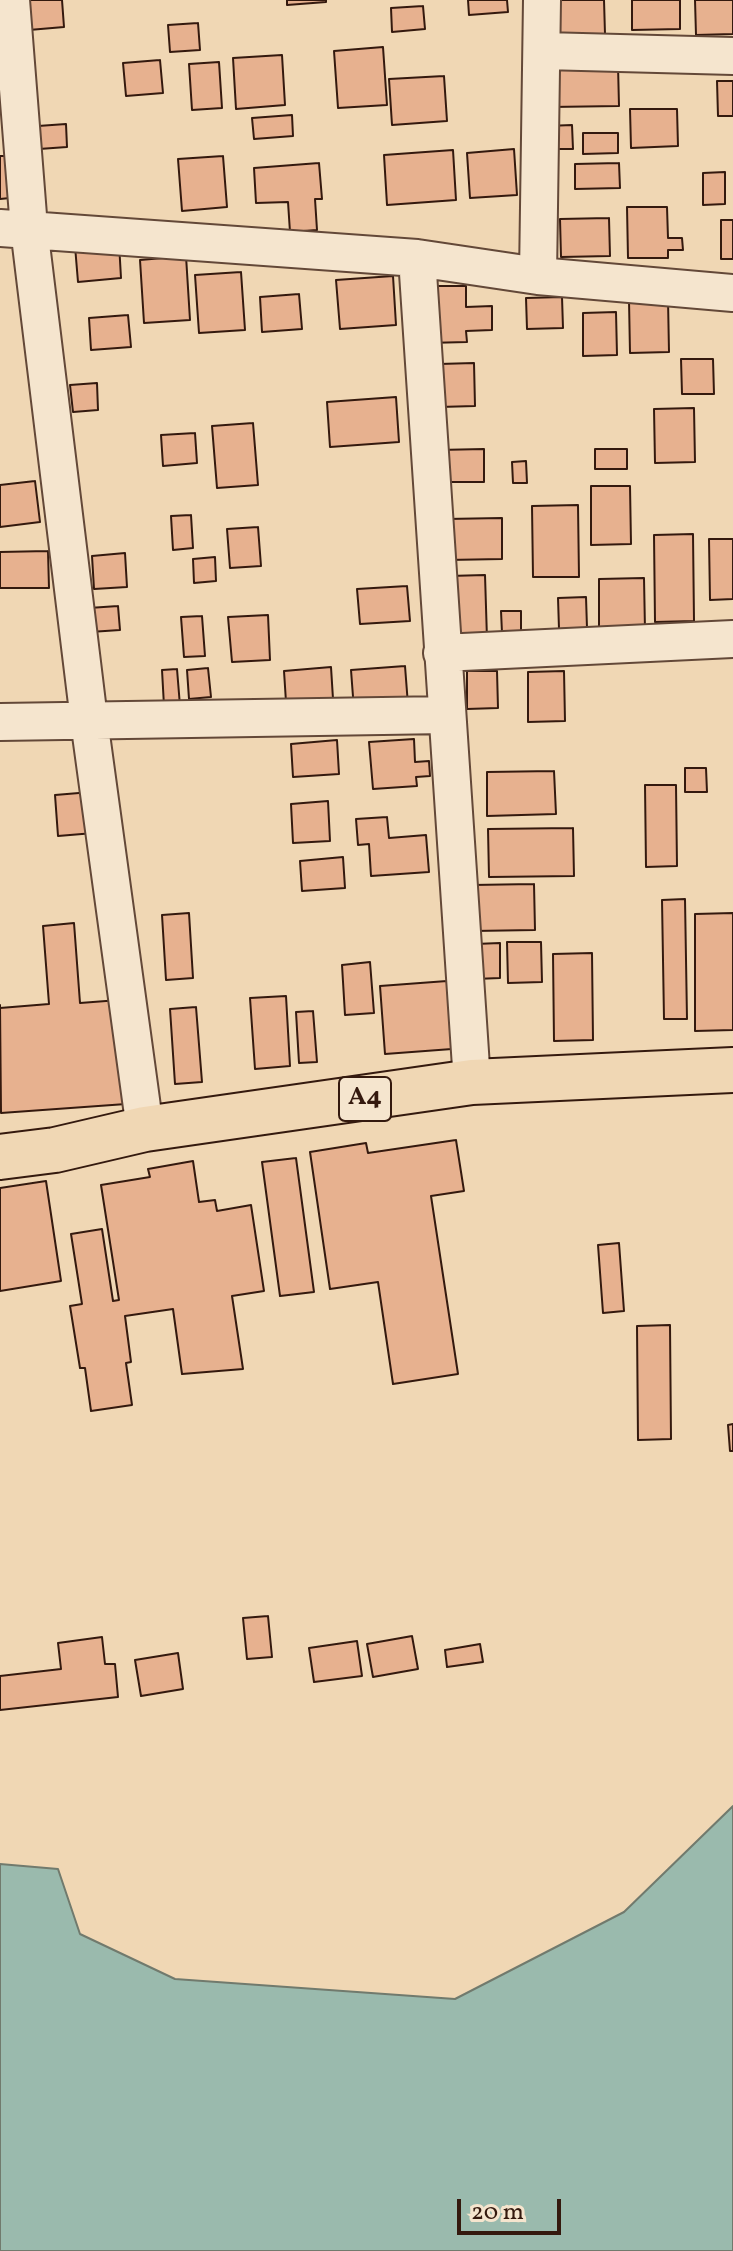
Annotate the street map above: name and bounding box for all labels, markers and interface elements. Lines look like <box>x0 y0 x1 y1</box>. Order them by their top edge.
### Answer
road number: A4 <box>339 1077 391 1121</box>
scale bar <box>461 2183 565 2233</box>
text: 20 m <box>471 2196 524 2230</box>

